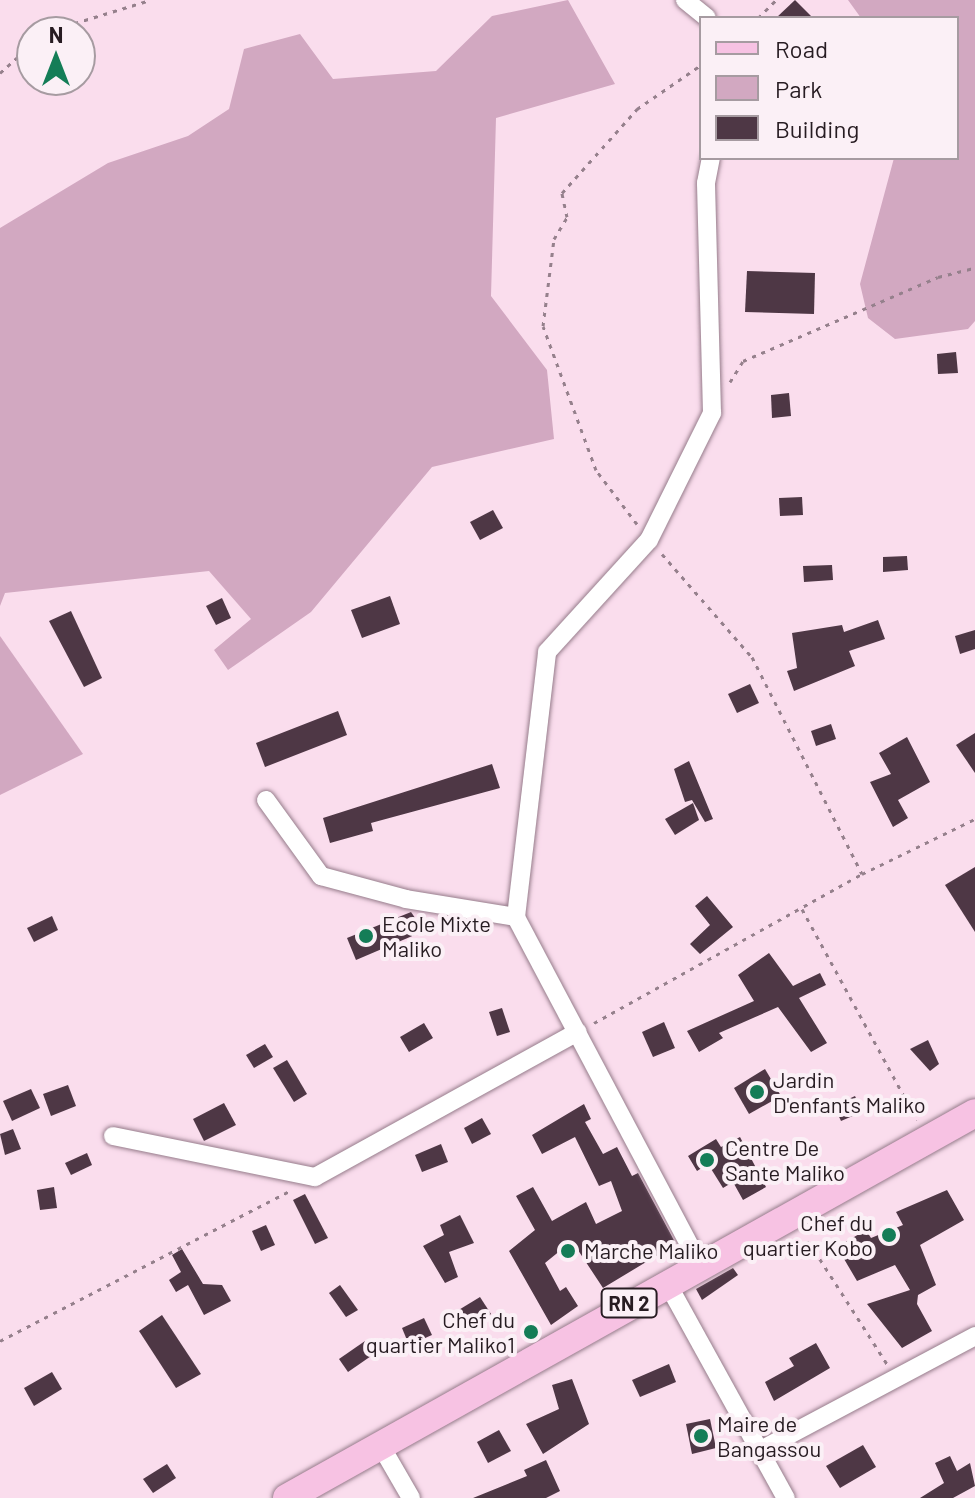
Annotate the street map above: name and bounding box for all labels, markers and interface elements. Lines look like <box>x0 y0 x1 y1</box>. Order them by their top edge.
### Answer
north arrow <box>16 16 96 96</box>
legend <box>699 16 959 160</box>
text: N <box>49 21 63 47</box>
text: Road <box>775 34 828 63</box>
text: Park <box>775 74 822 103</box>
text: Building <box>775 114 859 143</box>
place label: Ecole Mixte Maliko <box>382 910 491 962</box>
marker: Ecole Mixte Maliko <box>357 927 375 945</box>
place label: Jardin D'enfants Maliko <box>773 1066 926 1118</box>
marker: Jardin D'enfants Maliko <box>748 1083 766 1101</box>
place label: Centre De Sante Maliko <box>725 1134 845 1186</box>
marker: Centre De Sante Maliko <box>696 1149 718 1171</box>
place label: Chef du quartier Kobo <box>743 1209 873 1260</box>
marker: Chef du quartier Kobo <box>880 1226 898 1244</box>
place label: Marche Maliko <box>584 1238 718 1264</box>
marker: Marche Maliko <box>559 1242 577 1260</box>
road number: RN 2 <box>599 1287 659 1319</box>
place label: Chef du quartier Maliko1 <box>366 1306 515 1358</box>
marker: Chef du quartier Maliko1 <box>522 1323 540 1341</box>
place label: Maire de Bangassou <box>717 1410 821 1462</box>
marker: Maire de Bangassou <box>692 1427 710 1445</box>

